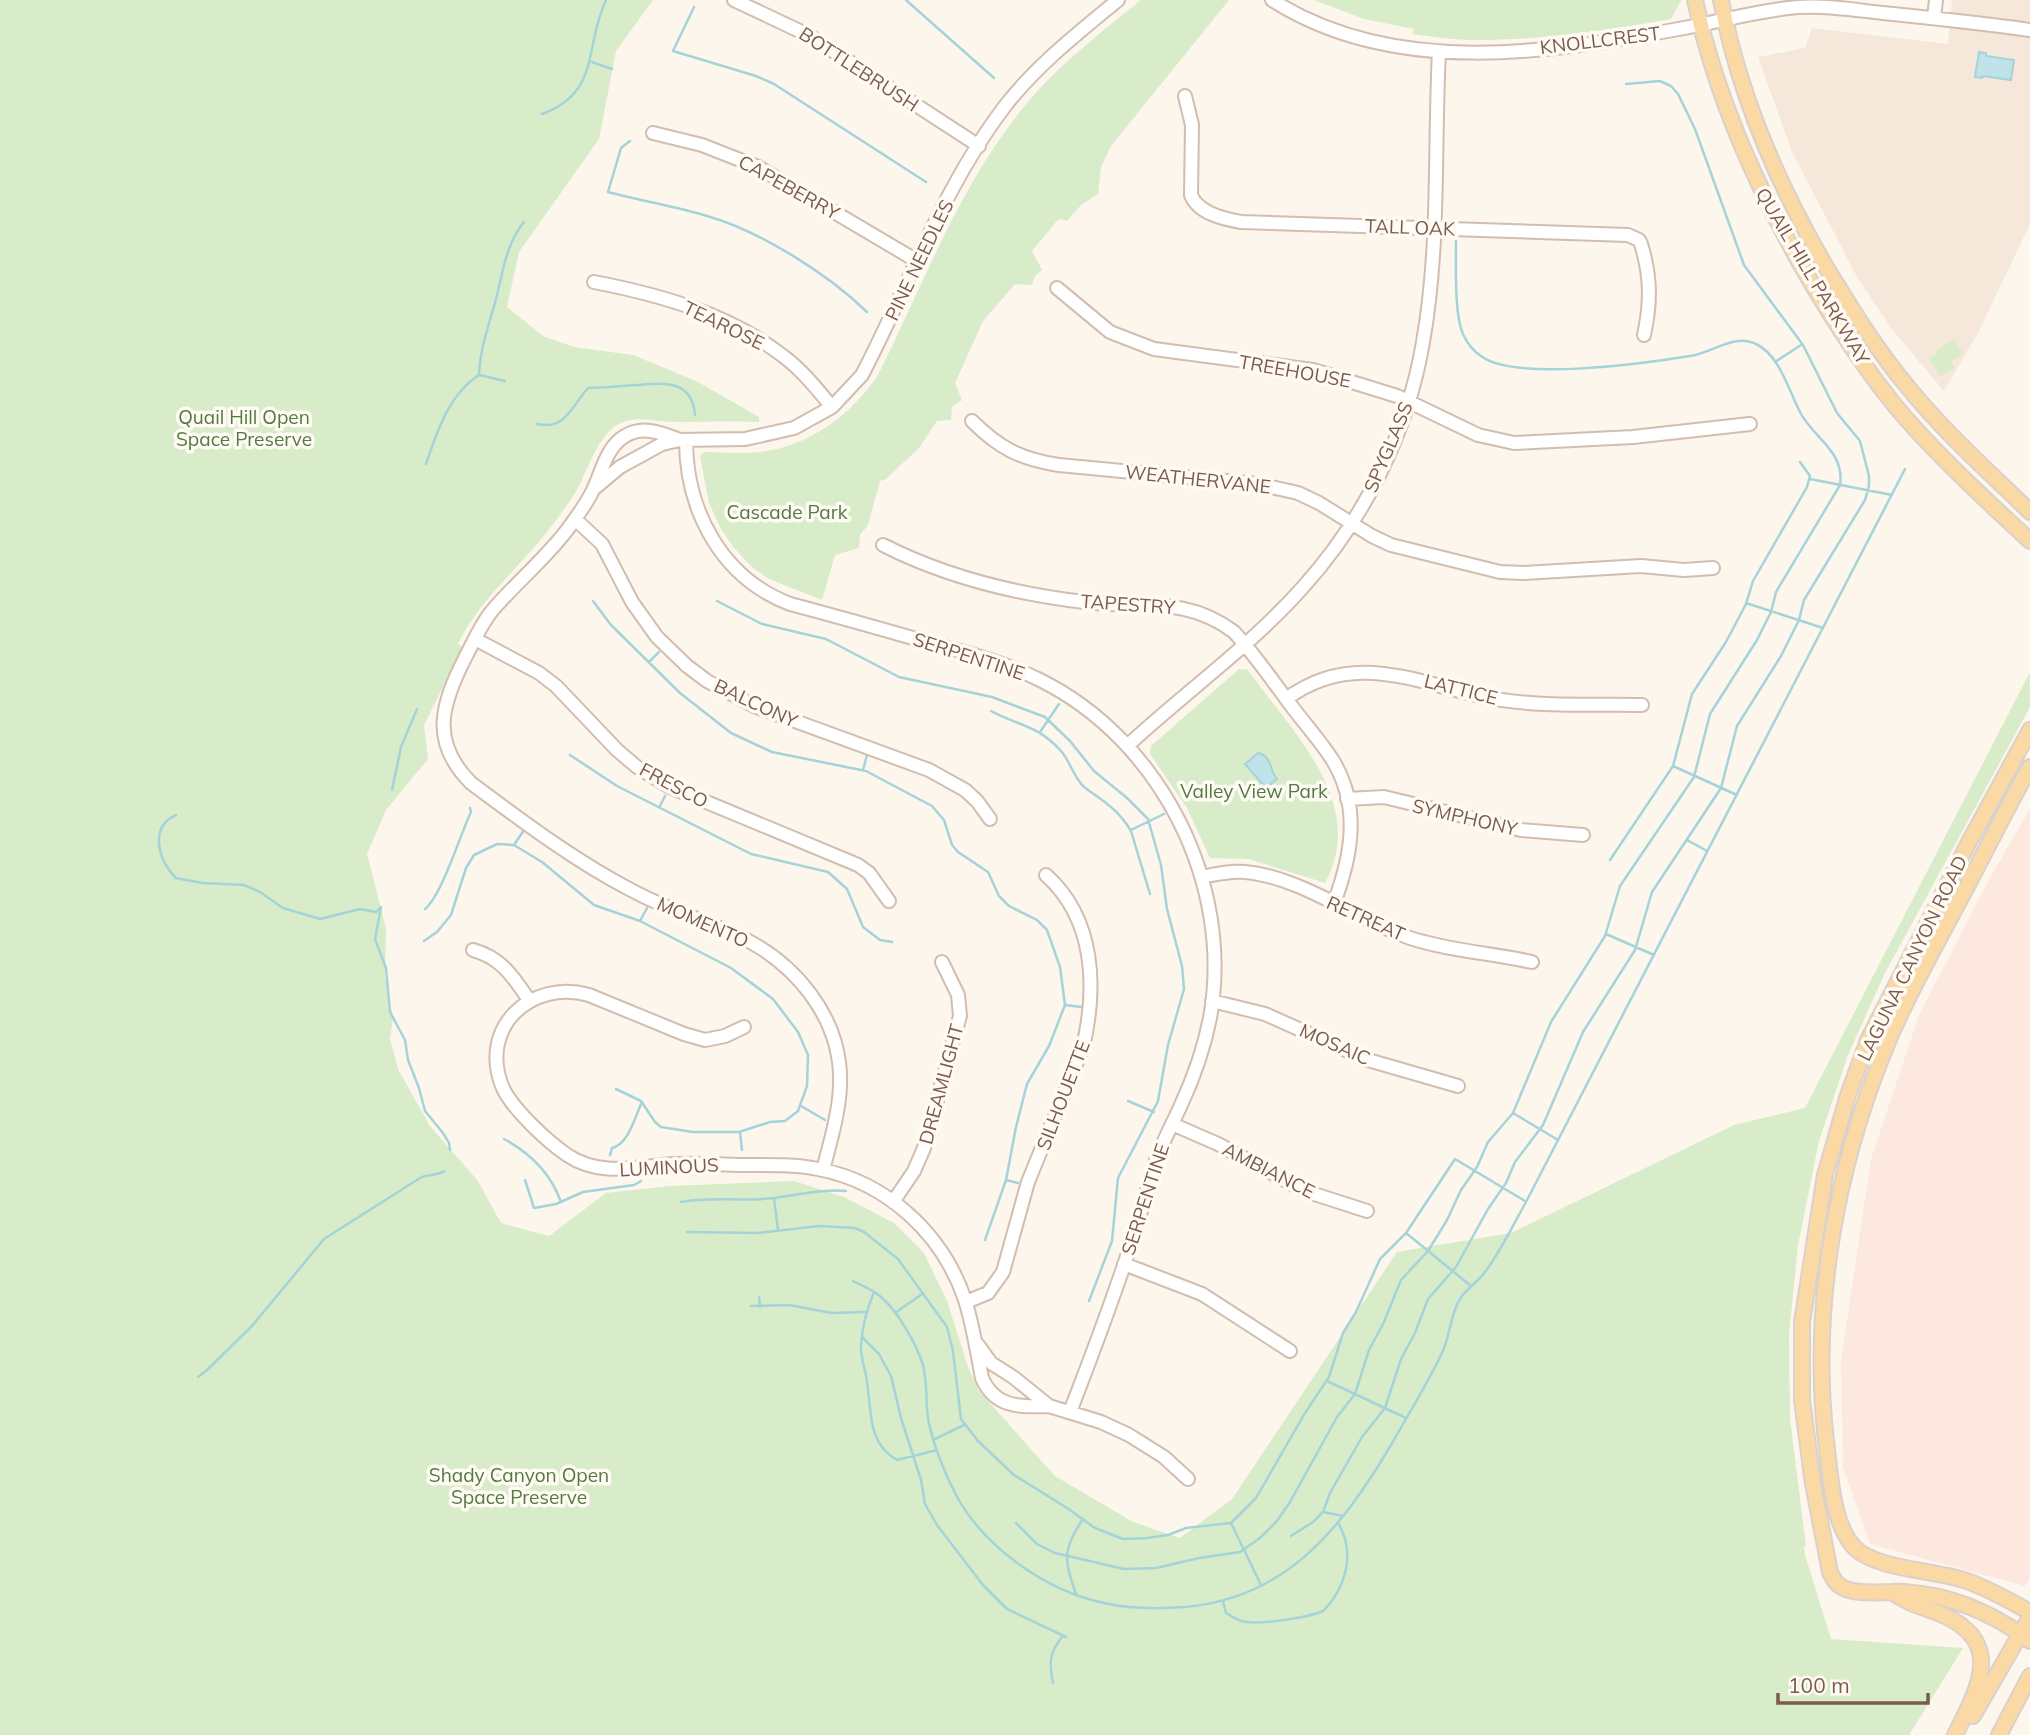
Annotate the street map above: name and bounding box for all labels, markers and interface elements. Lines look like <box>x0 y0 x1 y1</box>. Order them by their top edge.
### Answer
street label: BOTTLEBRUSH <box>795 21 923 117</box>
street label: KNOLLCREST <box>1538 21 1662 59</box>
street label: CAPEBERRY <box>734 149 844 225</box>
street label: QUAIL HILL PARKWAY <box>1751 183 1876 369</box>
street label: PINE NEEDLES <box>879 196 959 324</box>
street label: TALL OAK <box>1365 213 1456 241</box>
street label: TEAROSE <box>680 295 768 355</box>
street label: TREEHOUSE <box>1237 349 1353 393</box>
street label: SPYGLASS <box>1358 398 1418 496</box>
park label: Quail Hill Open Space Preserve <box>176 405 312 451</box>
street label: WEATHERVANE <box>1124 459 1272 499</box>
park label: Cascade Park <box>727 500 848 524</box>
street label: TAPESTRY <box>1080 589 1177 619</box>
street label: SERPENTINE <box>910 627 1028 685</box>
street label: LATTICE <box>1422 668 1500 710</box>
street label: BALCONY <box>710 673 802 733</box>
street label: FRESCO <box>636 757 712 813</box>
park label: Valley View Park <box>1180 779 1328 803</box>
street label: SYMPHONY <box>1410 793 1520 841</box>
street label: LAGUNA CANYON ROAD <box>1852 851 1972 1065</box>
street label: RETREAT <box>1323 890 1410 946</box>
street label: MOMENTO <box>653 891 753 953</box>
street label: MOSAIC <box>1296 1018 1374 1070</box>
street label: DREAMLIGHT <box>913 1021 969 1147</box>
street label: SILHOUETTE <box>1031 1037 1095 1153</box>
street label: AMBIANCE <box>1219 1137 1319 1203</box>
street label: SERPENTINE <box>1116 1140 1174 1258</box>
street label: LUMINOUS <box>619 1152 719 1182</box>
park label: Shady Canyon Open Space Preserve <box>429 1463 609 1509</box>
scale bar <box>1778 1662 1928 1706</box>
text: 100 m <box>1788 1672 1850 1698</box>

